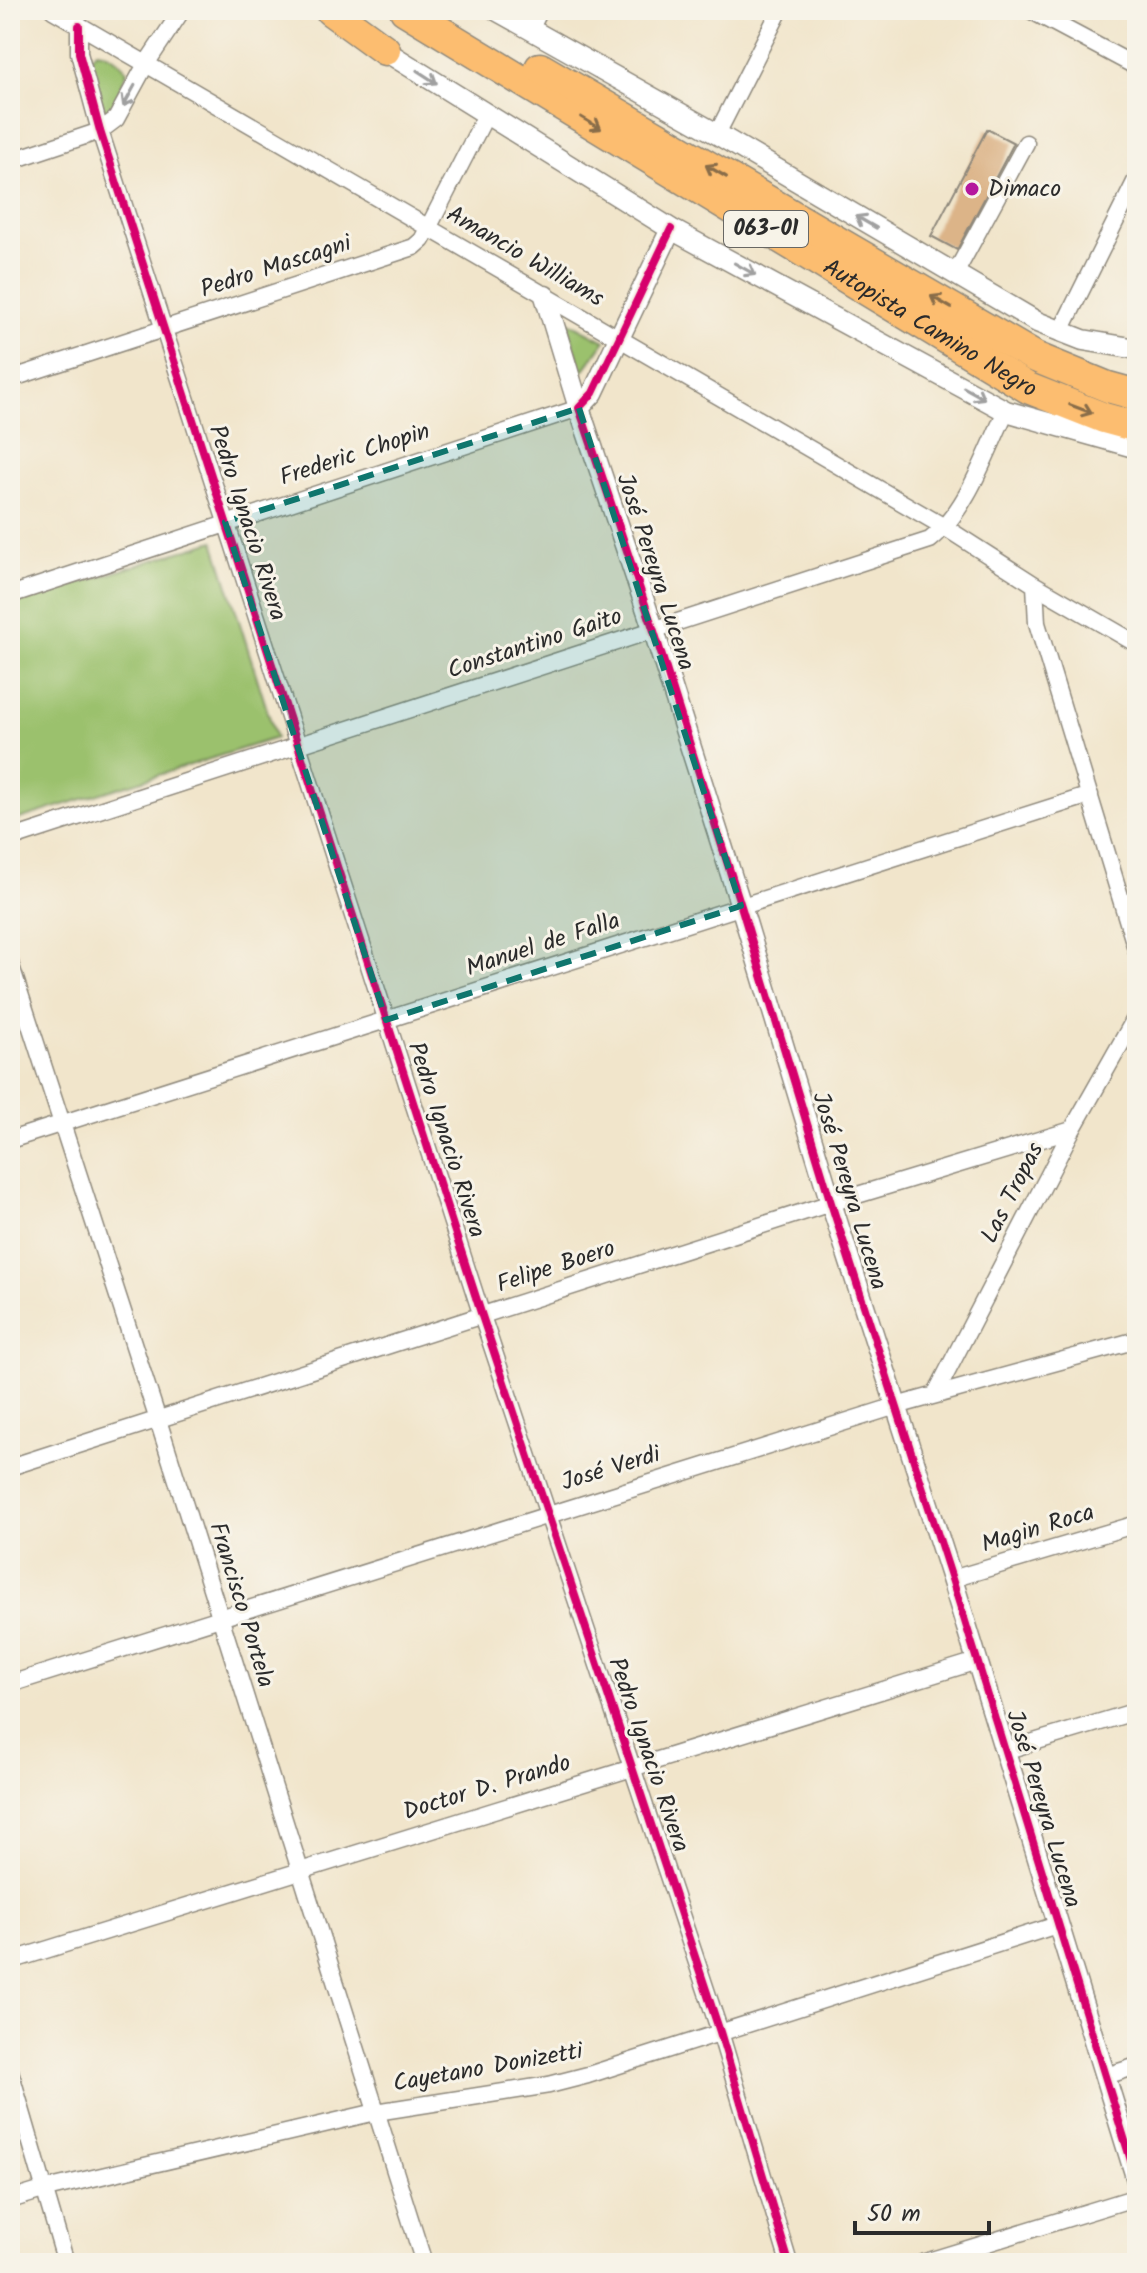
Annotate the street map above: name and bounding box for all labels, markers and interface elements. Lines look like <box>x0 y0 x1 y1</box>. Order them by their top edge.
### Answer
one-way arrow <box>415 69 438 85</box>
one-way arrow <box>120 84 136 108</box>
one-way arrow <box>579 115 602 131</box>
one-way arrow <box>705 163 728 179</box>
place label: Dimaco <box>988 170 1061 209</box>
marker: Dimaco <box>963 180 981 198</box>
street label: Amancio Williams <box>439 196 611 318</box>
road number: 063-01 <box>724 211 808 247</box>
one-way arrow <box>855 214 879 229</box>
street label: Pedro Mascagni <box>196 224 358 310</box>
street label: Autopista Camino Negro <box>815 248 1043 409</box>
one-way arrow <box>733 262 757 277</box>
one-way arrow <box>930 294 953 310</box>
one-way arrow <box>961 386 985 402</box>
one-way arrow <box>1068 403 1093 417</box>
street label: Frederic Chopin <box>275 412 435 498</box>
street label: Pedro Ignacio Rivera <box>197 420 297 626</box>
street label: José Pereyra Lucena <box>605 468 705 676</box>
street label: Constantino Gaito <box>443 597 628 691</box>
street label: Manuel de Falla <box>461 902 625 988</box>
street label: Pedro Ignacio Rivera <box>396 1037 496 1243</box>
street label: José Pereyra Lucena <box>800 1087 898 1295</box>
street label: Las Tropas <box>971 1136 1055 1250</box>
street label: Felipe Boero <box>492 1229 620 1304</box>
street label: José Verdi <box>557 1435 667 1503</box>
street label: Magin Roca <box>977 1493 1099 1565</box>
street label: Francisco Portela <box>197 1517 285 1693</box>
street label: Pedro Ignacio Rivera <box>596 1652 700 1858</box>
street label: José Pereyra Lucena <box>994 1705 1092 1913</box>
street label: Doctor D. Prando <box>398 1744 576 1832</box>
street label: Cayetano Donizetti <box>390 2032 587 2104</box>
scale bar <box>855 2185 989 2235</box>
text: 50 m <box>867 2195 921 2234</box>

